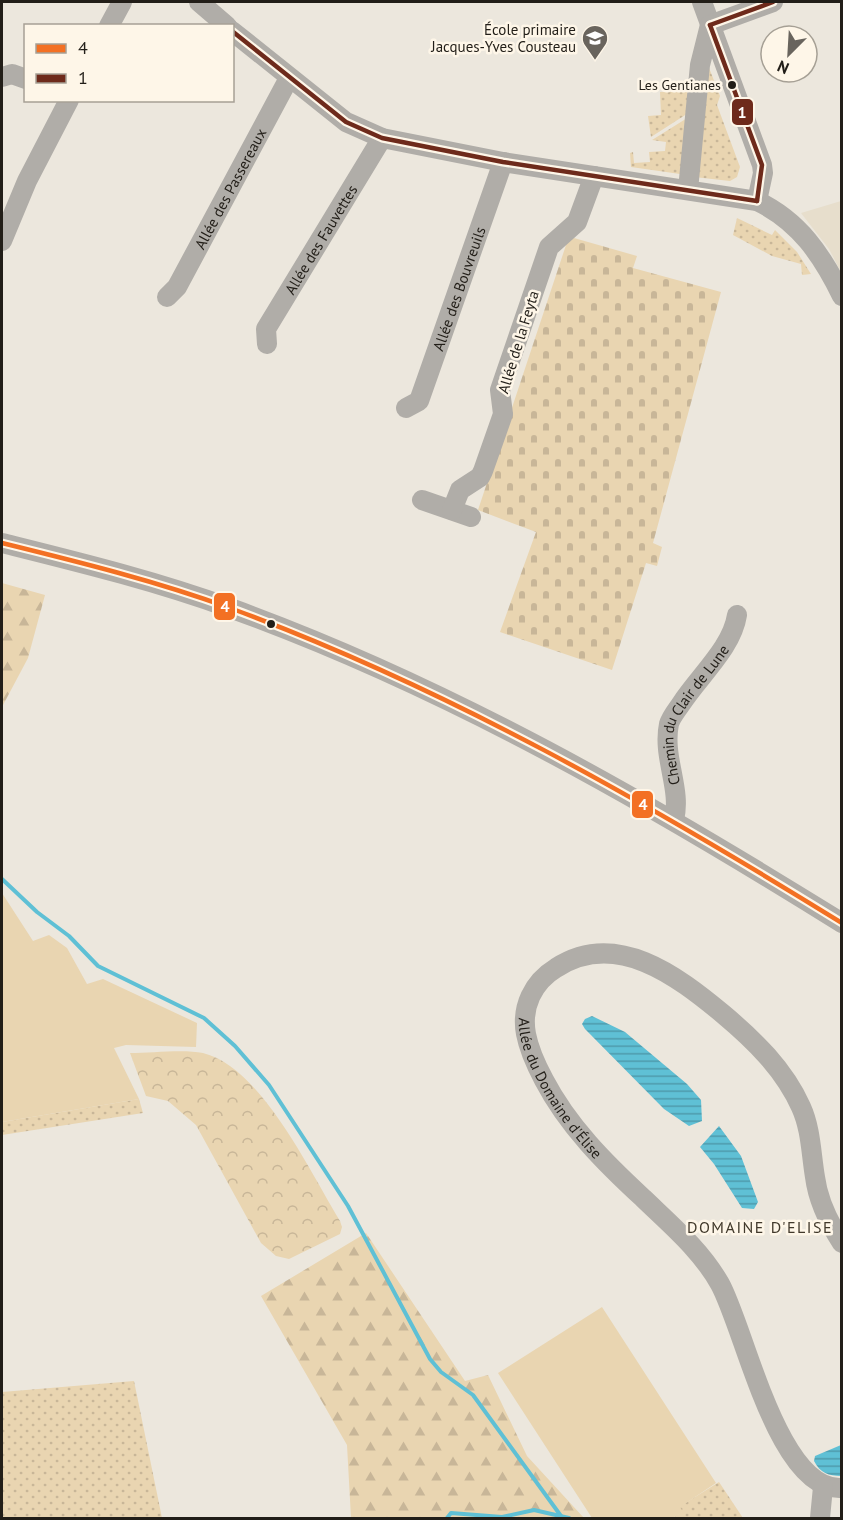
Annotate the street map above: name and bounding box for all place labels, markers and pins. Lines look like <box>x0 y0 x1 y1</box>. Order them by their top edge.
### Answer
place label: École primaire Jacques-Yves Cousteau <box>430 20 576 56</box>
school or university icon: École primaire Jacques-Yves Cousteau <box>580 23 610 61</box>
place label: Les Gentianes <box>638 76 721 94</box>
marker: Les Gentianes <box>726 79 738 91</box>
unlabelled marker <box>265 618 277 630</box>

